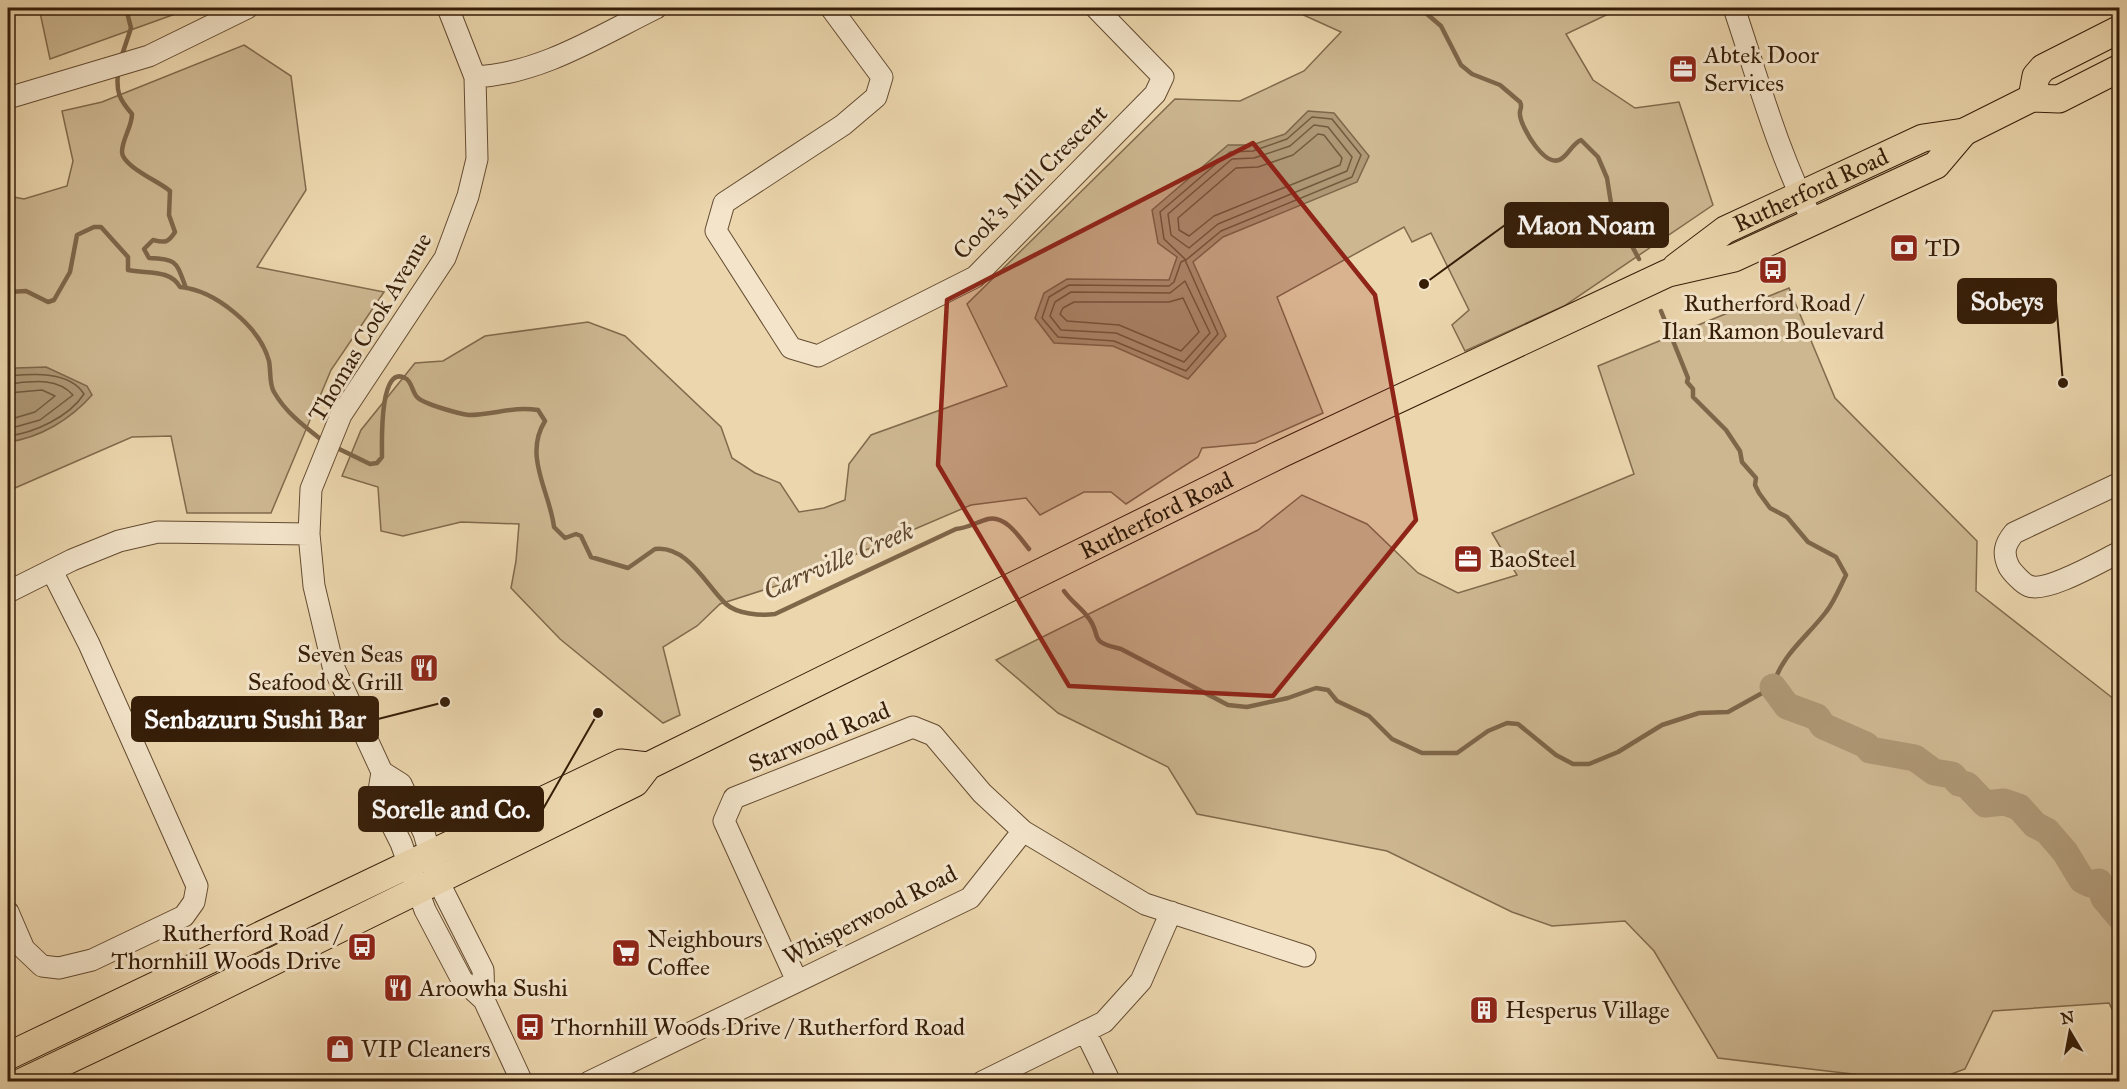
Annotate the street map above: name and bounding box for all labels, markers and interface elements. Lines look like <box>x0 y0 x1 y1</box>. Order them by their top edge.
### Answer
place label: Abtek Door Services <box>1703 40 1819 98</box>
office icon: Abtek Door Services <box>1667 53 1699 85</box>
street label: Cook's Mill Crescent <box>946 98 1114 266</box>
street label: Rutherford Road <box>1728 141 1893 239</box>
callout: Maon Noam <box>1505 203 1668 247</box>
text: Maon Noam <box>1517 209 1655 241</box>
street label: Thomas Cook Avenue <box>302 227 438 427</box>
bank icon: TD <box>1888 232 1920 264</box>
place label: TD <box>1925 233 1960 263</box>
bus stop icon: Rutherford Road / Ilan Ramon Boulevard <box>1757 254 1789 286</box>
callout: Sobeys <box>1958 279 2056 323</box>
text: Sobeys <box>1970 285 2044 317</box>
place label: Rutherford Road / Ilan Ramon Boulevard <box>1662 288 1884 346</box>
street label: Rutherford Road <box>1074 465 1238 566</box>
water label: Carrville Creek <box>758 514 919 606</box>
office icon: BaoSteel <box>1452 543 1484 575</box>
place label: BaoSteel <box>1489 544 1577 574</box>
place label: Seven Seas Seafood & Grill <box>248 639 403 697</box>
restaurant icon: Seven Seas Seafood & Grill <box>408 652 440 684</box>
street label: Starwood Road <box>744 695 894 779</box>
callout: Senbazuru Sushi Bar <box>132 697 378 741</box>
text: Senbazuru Sushi Bar <box>144 703 367 735</box>
callout: Sorelle and Co. <box>359 787 543 831</box>
text: Sorelle and Co. <box>371 793 531 825</box>
street label: Whisperwood Road <box>778 858 962 972</box>
place label: Rutherford Road / Thornhill Woods Drive <box>111 918 344 976</box>
place label: Neighbours Coffee <box>647 924 763 982</box>
bus stop icon: Rutherford Road / Thornhill Woods Drive <box>346 931 378 963</box>
supermarket icon: Neighbours Coffee <box>610 937 642 969</box>
restaurant icon: Aroowha Sushi <box>382 972 414 1004</box>
place label: Aroowha Sushi <box>418 973 568 1003</box>
building icon: Hesperus Village <box>1468 994 1500 1026</box>
place label: Hesperus Village <box>1505 995 1670 1025</box>
north arrow <box>2040 1002 2100 1062</box>
text: N <box>2059 1007 2076 1028</box>
bus stop icon: Thornhill Woods Drive / Rutherford Road <box>514 1011 546 1043</box>
place label: Thornhill Woods Drive / Rutherford Road <box>551 1012 965 1042</box>
shop icon: VIP Cleaners <box>324 1033 356 1065</box>
place label: VIP Cleaners <box>360 1034 491 1064</box>

